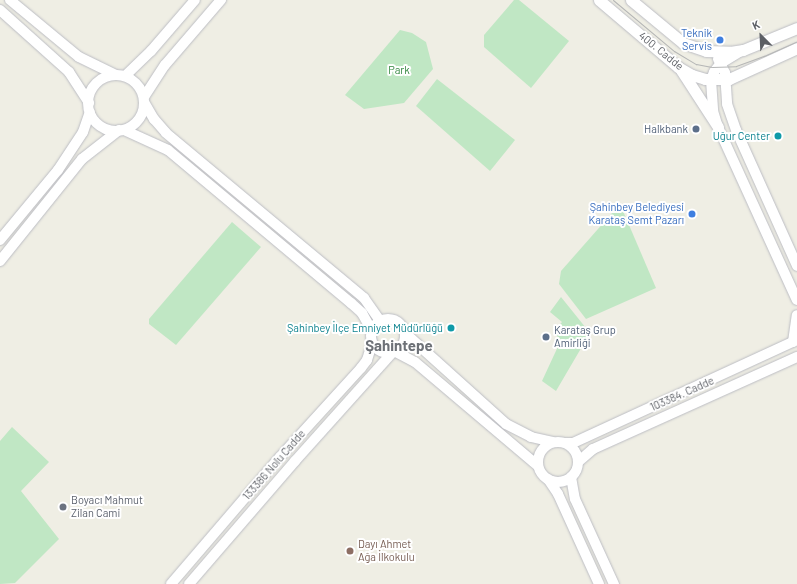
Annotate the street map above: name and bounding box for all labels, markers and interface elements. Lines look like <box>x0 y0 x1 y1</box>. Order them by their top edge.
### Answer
north arrow <box>741 16 781 56</box>
text: K <box>750 17 762 32</box>
place label: Teknik Servis <box>681 27 712 53</box>
street label: 400. Cadde <box>636 29 686 73</box>
marker: Teknik Servis <box>715 35 725 45</box>
park label: Park <box>388 63 410 77</box>
place label: Halkbank <box>644 122 688 136</box>
marker: Halkbank <box>691 124 701 134</box>
place label: Uğur Center <box>713 129 770 143</box>
marker: Uğur Center <box>773 131 783 141</box>
place label: Şahinbey Belediyesi Karataş Semt Pazarı <box>588 201 684 227</box>
marker: Şahinbey Belediyesi Karataş Semt Pazarı <box>687 209 697 219</box>
place label: Şahinbey İlçe Emniyet Müdürlüğü <box>287 321 443 335</box>
marker: Şahinbey İlçe Emniyet Müdürlüğü <box>446 323 456 333</box>
place label: Karataş Grup Amirliği <box>554 324 616 350</box>
marker: Karataş Grup Amirliği <box>541 332 551 342</box>
district label: Şahintepe <box>365 337 433 355</box>
street label: 103384. Cadde <box>648 374 716 414</box>
street label: 133386 Nolu Cadde <box>240 427 308 503</box>
place label: Boyacı Mahmut Zilan Cami <box>71 494 143 520</box>
marker: Boyacı Mahmut Zilan Cami <box>58 502 68 512</box>
place label: Dayı Ahmet Ağa İlkokulu <box>358 538 415 564</box>
marker: Dayı Ahmet Ağa İlkokulu <box>345 546 355 556</box>

